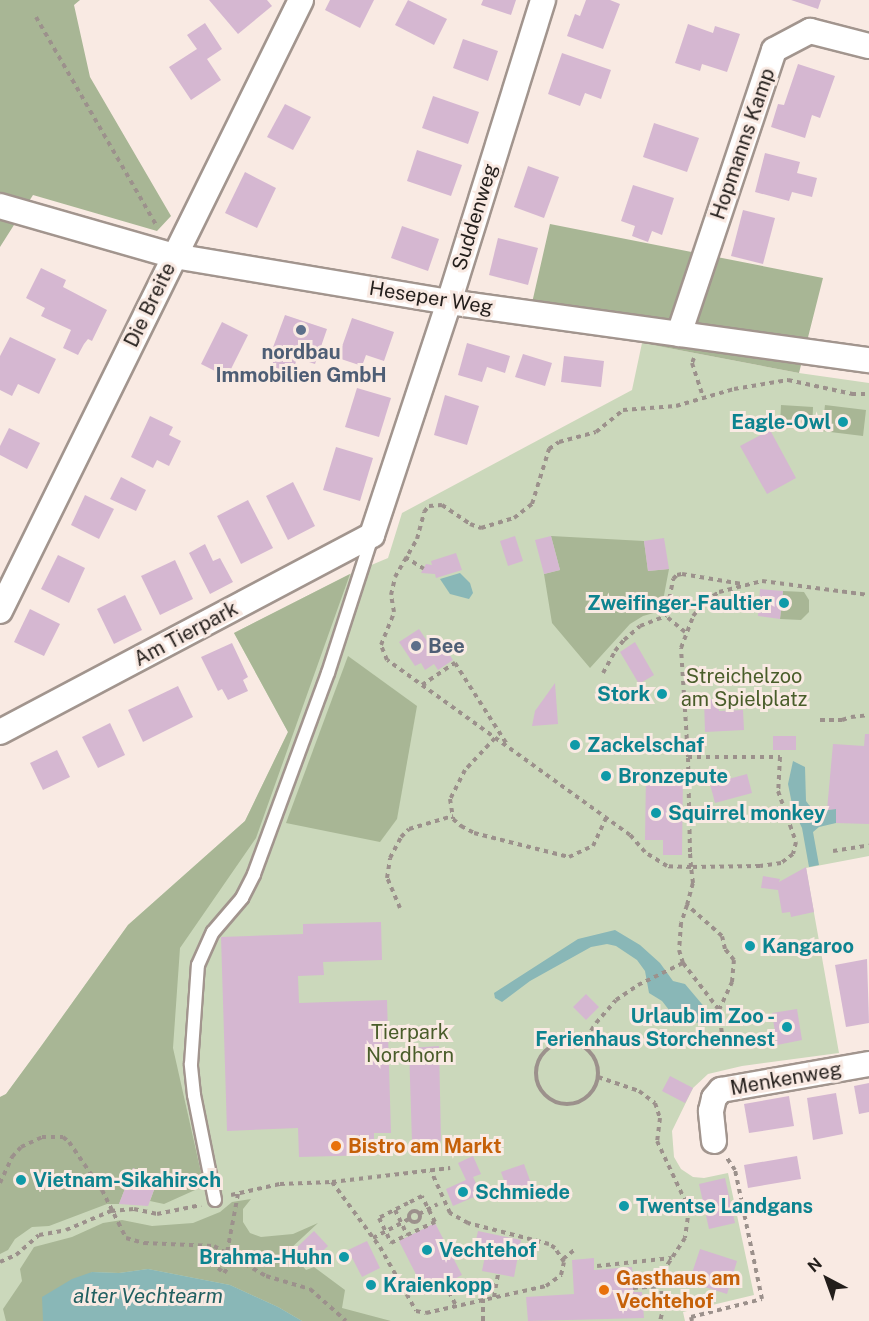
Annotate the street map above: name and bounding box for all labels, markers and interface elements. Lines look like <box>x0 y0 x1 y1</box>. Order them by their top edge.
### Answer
street label: Hopmanns Kamp <box>706 65 780 223</box>
street label: Suddenweg <box>447 161 503 273</box>
street label: Die Breite <box>119 259 181 351</box>
street label: Heseper Weg <box>367 276 495 320</box>
marker: nordbau Immobilien GmbH <box>294 323 308 337</box>
place label: nordbau Immobilien GmbH <box>215 340 387 387</box>
place label: Eagle-Owl <box>731 410 831 434</box>
marker: Eagle-Owl <box>836 415 850 429</box>
place label: Zweifinger-Faultier <box>587 591 772 615</box>
marker: Zweifinger-Faultier <box>777 596 791 610</box>
street label: Am Tierpark <box>130 597 242 671</box>
place label: Bee <box>428 634 465 658</box>
marker: Bee <box>409 639 423 653</box>
park label: Streichelzoo am Spielplatz <box>681 665 807 712</box>
place label: Stork <box>597 682 650 706</box>
marker: Stork <box>655 687 669 701</box>
place label: Zackelschaf <box>587 733 704 757</box>
marker: Zackelschaf <box>568 738 582 752</box>
place label: Bronzepute <box>618 764 728 788</box>
marker: Bronzepute <box>599 769 613 783</box>
place label: Squirrel monkey <box>668 801 825 825</box>
marker: Squirrel monkey <box>649 806 663 820</box>
place label: Kangaroo <box>762 934 854 958</box>
marker: Kangaroo <box>743 939 757 953</box>
place label: Urlaub im Zoo - Ferienhaus Storchennest <box>535 1004 775 1051</box>
marker: Urlaub im Zoo - Ferienhaus Storchennest <box>780 1020 794 1034</box>
park label: Tierpark Nordhorn <box>366 1021 454 1068</box>
street label: Menkenweg <box>728 1057 844 1101</box>
place label: Bistro am Markt <box>348 1134 502 1158</box>
marker: Bistro am Markt <box>329 1139 343 1153</box>
place label: Vietnam-Sikahirsch <box>33 1168 221 1192</box>
marker: Vietnam-Sikahirsch <box>14 1173 28 1187</box>
place label: Schmiede <box>475 1180 570 1204</box>
marker: Schmiede <box>456 1185 470 1199</box>
place label: Twentse Landgans <box>636 1194 813 1218</box>
marker: Twentse Landgans <box>617 1199 631 1213</box>
place label: Vechtehof <box>439 1238 536 1262</box>
marker: Vechtehof <box>420 1243 434 1257</box>
place label: Brahma-Huhn <box>199 1245 332 1269</box>
north arrow <box>797 1249 857 1309</box>
marker: Brahma-Huhn <box>337 1250 351 1264</box>
text: N <box>804 1254 826 1276</box>
place label: Gasthaus am Vechtehof <box>616 1266 741 1313</box>
place label: Kraienkopp <box>383 1273 492 1297</box>
marker: Kraienkopp <box>364 1278 378 1292</box>
water label: alter Vechtearm <box>73 1283 223 1309</box>
marker: Gasthaus am Vechtehof <box>597 1283 611 1297</box>

